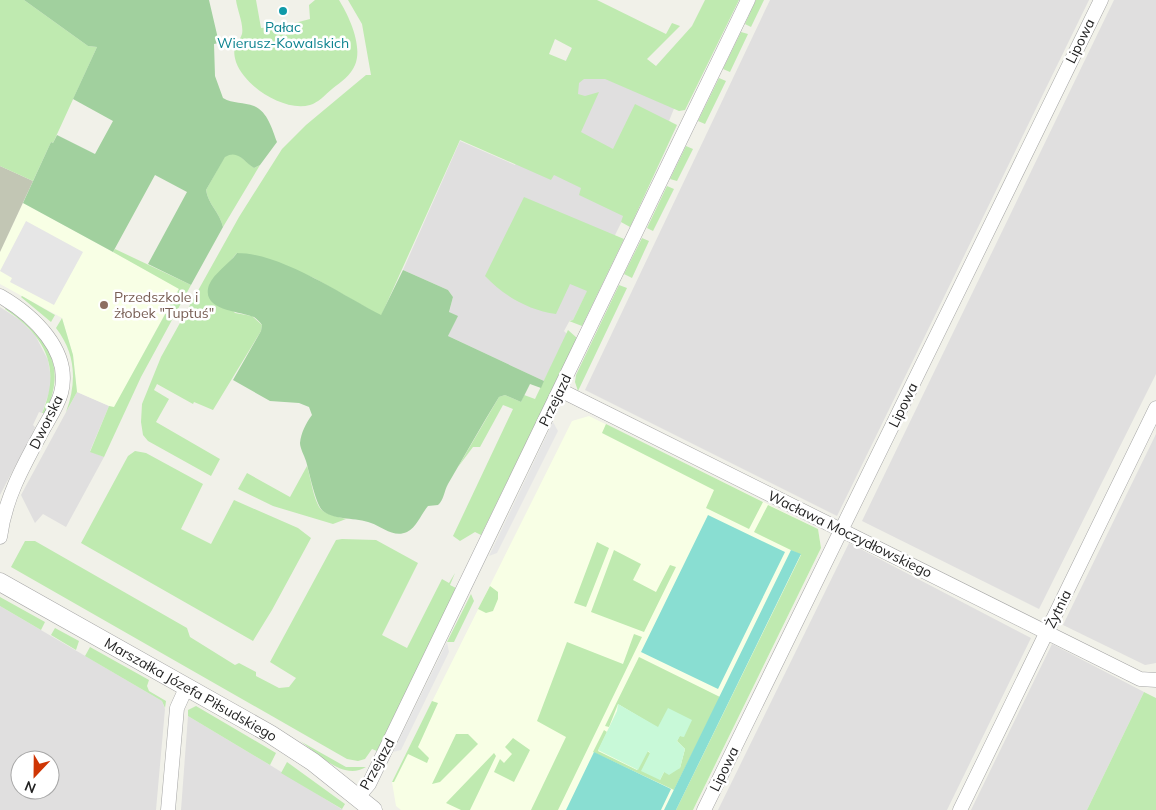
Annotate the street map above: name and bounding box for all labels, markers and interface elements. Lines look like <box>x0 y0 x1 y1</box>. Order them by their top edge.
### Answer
marker: Pałac Wierusz-Kowalskich <box>277 5 289 17</box>
street label: Lipowa <box>1061 16 1099 66</box>
place label: Pałac Wierusz-Kowalskich <box>217 18 349 52</box>
place label: Przedszkole i żłobek "Tuptuś" <box>114 288 214 322</box>
marker: Przedszkole i żłobek "Tuptuś" <box>98 299 110 311</box>
street label: Przejazd <box>535 371 575 429</box>
street label: Lipowa <box>884 380 922 430</box>
street label: Dworska <box>25 392 67 452</box>
street label: Wacława Moczydłowskiego <box>765 486 935 582</box>
street label: Żytnia <box>1041 587 1075 631</box>
street label: Marszałka Józefa Piłsudskiego <box>101 634 281 745</box>
street label: Przejazd <box>356 735 398 793</box>
street label: Lipowa <box>705 744 743 794</box>
north arrow <box>10 750 60 800</box>
text: N <box>22 777 38 797</box>

